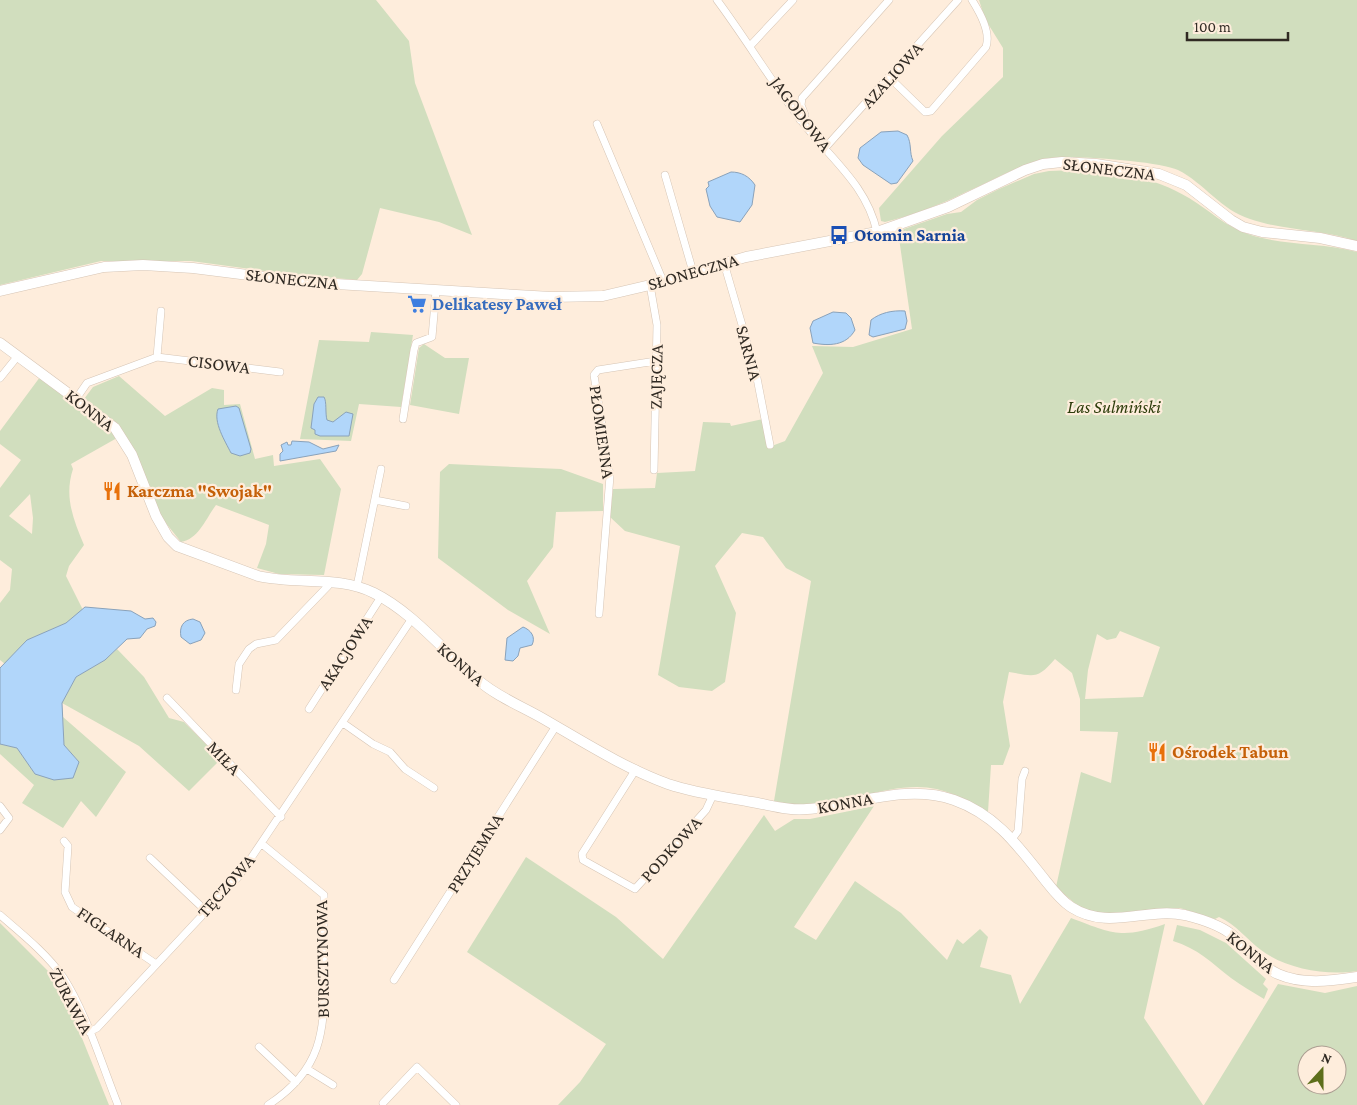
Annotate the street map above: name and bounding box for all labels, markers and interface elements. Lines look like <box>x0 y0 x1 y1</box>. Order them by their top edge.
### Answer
scale bar <box>1187 10 1288 42</box>
text: 100 m <box>1194 19 1231 35</box>
street label: AZALIOWA <box>857 37 927 112</box>
street label: JAGODOWA <box>765 71 836 156</box>
street label: SŁONECZNA <box>1062 153 1157 185</box>
bus stop icon: Otomin Sarnia <box>828 224 850 246</box>
place label: Otomin Sarnia <box>854 225 966 245</box>
street label: SŁONECZNA <box>646 249 741 294</box>
street label: SŁONECZNA <box>245 264 340 294</box>
supermarket icon: Delikatesy Paweł <box>406 293 428 315</box>
place label: Delikatesy Paweł <box>432 294 563 314</box>
street label: SARNIA <box>732 323 766 383</box>
street label: ZAJĘCZA <box>645 344 667 410</box>
street label: CISOWA <box>187 350 252 378</box>
street label: PŁOMIENNA <box>586 384 619 481</box>
street label: KONNA <box>62 385 119 436</box>
park label: Las Sulmiński <box>1067 397 1161 417</box>
restaurant icon: Karczma "Swojak" <box>101 480 123 502</box>
place label: Karczma "Swojak" <box>127 481 272 502</box>
street label: AKACJOWA <box>314 612 377 694</box>
street label: KONNA <box>433 638 489 690</box>
street label: MIŁA <box>203 737 245 780</box>
restaurant icon: Ośrodek Tabun <box>1146 741 1168 763</box>
place label: Ośrodek Tabun <box>1172 742 1289 762</box>
street label: KONNA <box>816 788 875 818</box>
street label: PRZYJEMNA <box>443 809 508 896</box>
street label: PODKOWA <box>636 812 706 886</box>
street label: TĘCZOWA <box>193 850 259 922</box>
street label: BURSZTYNOWA <box>311 899 333 1018</box>
street label: FIGLARNA <box>74 902 149 962</box>
street label: KONNA <box>1223 927 1280 978</box>
street label: ŻURAWIA <box>45 964 97 1038</box>
north arrow <box>1297 1045 1347 1095</box>
text: N <box>1319 1049 1334 1067</box>

